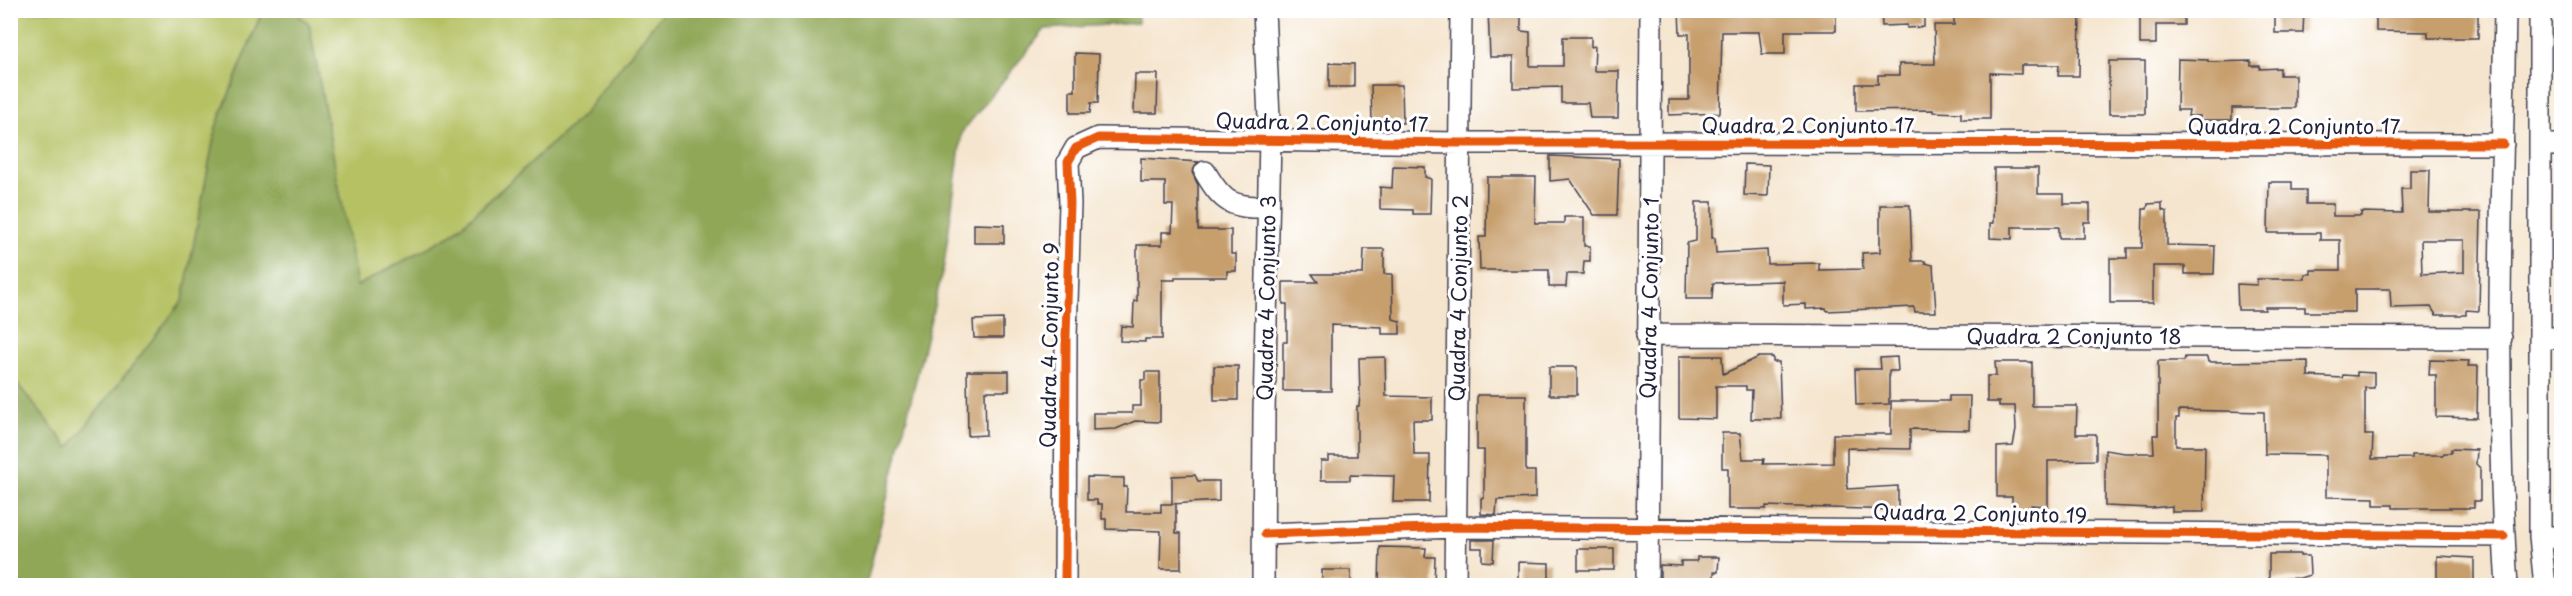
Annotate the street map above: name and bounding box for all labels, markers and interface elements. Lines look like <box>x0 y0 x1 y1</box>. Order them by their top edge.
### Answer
street label: Quadra 2 Conjunto 17 <box>1215 105 1429 139</box>
street label: Quadra 2 Conjunto 17 <box>1702 110 1915 140</box>
street label: Quadra 2 Conjunto 17 <box>2188 111 2401 141</box>
street label: Quadra 4 Conjunto 2 <box>1441 194 1475 402</box>
street label: Quadra 4 Conjunto 3 <box>1249 195 1283 401</box>
street label: Quadra 4 Conjunto 1 <box>1632 197 1666 399</box>
street label: Quadra 4 Conjunto 9 <box>1032 242 1066 448</box>
street label: Quadra 2 Conjunto 18 <box>1966 321 2182 351</box>
street label: Quadra 2 Conjunto 19 <box>1873 496 2087 530</box>

